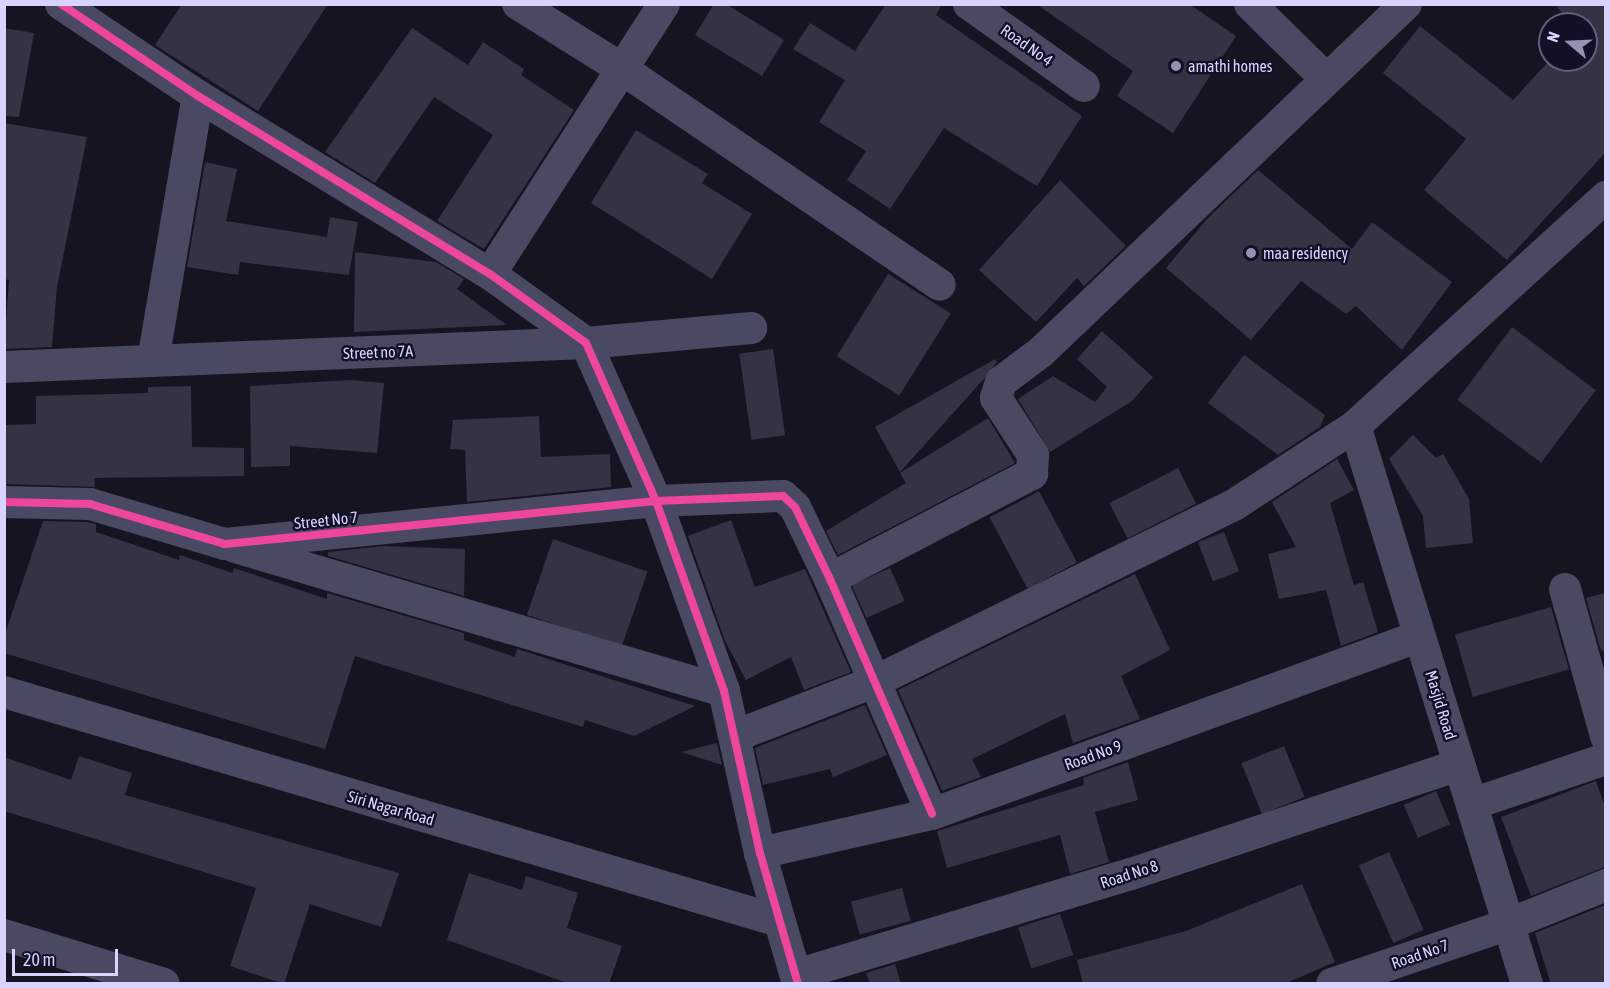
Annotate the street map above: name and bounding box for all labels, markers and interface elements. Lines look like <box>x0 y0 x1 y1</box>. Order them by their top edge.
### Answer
north arrow <box>1538 12 1598 72</box>
street label: Road No 4 <box>997 20 1057 70</box>
text: N <box>1543 29 1563 44</box>
place label: amathi homes <box>1188 56 1272 76</box>
marker: amathi homes <box>1169 59 1183 73</box>
place label: maa residency <box>1263 243 1348 263</box>
marker: maa residency <box>1244 246 1258 260</box>
street label: Street no 7A <box>343 341 413 363</box>
street label: Street No 7 <box>293 507 359 533</box>
street label: Masjid Road <box>1421 668 1461 742</box>
street label: Road No 9 <box>1062 736 1124 774</box>
street label: Siri Nagar Road <box>345 786 437 830</box>
street label: Road No 8 <box>1098 856 1160 892</box>
street label: Road No 7 <box>1389 935 1451 973</box>
scale bar <box>15 937 122 975</box>
text: 20 m <box>23 949 55 970</box>

